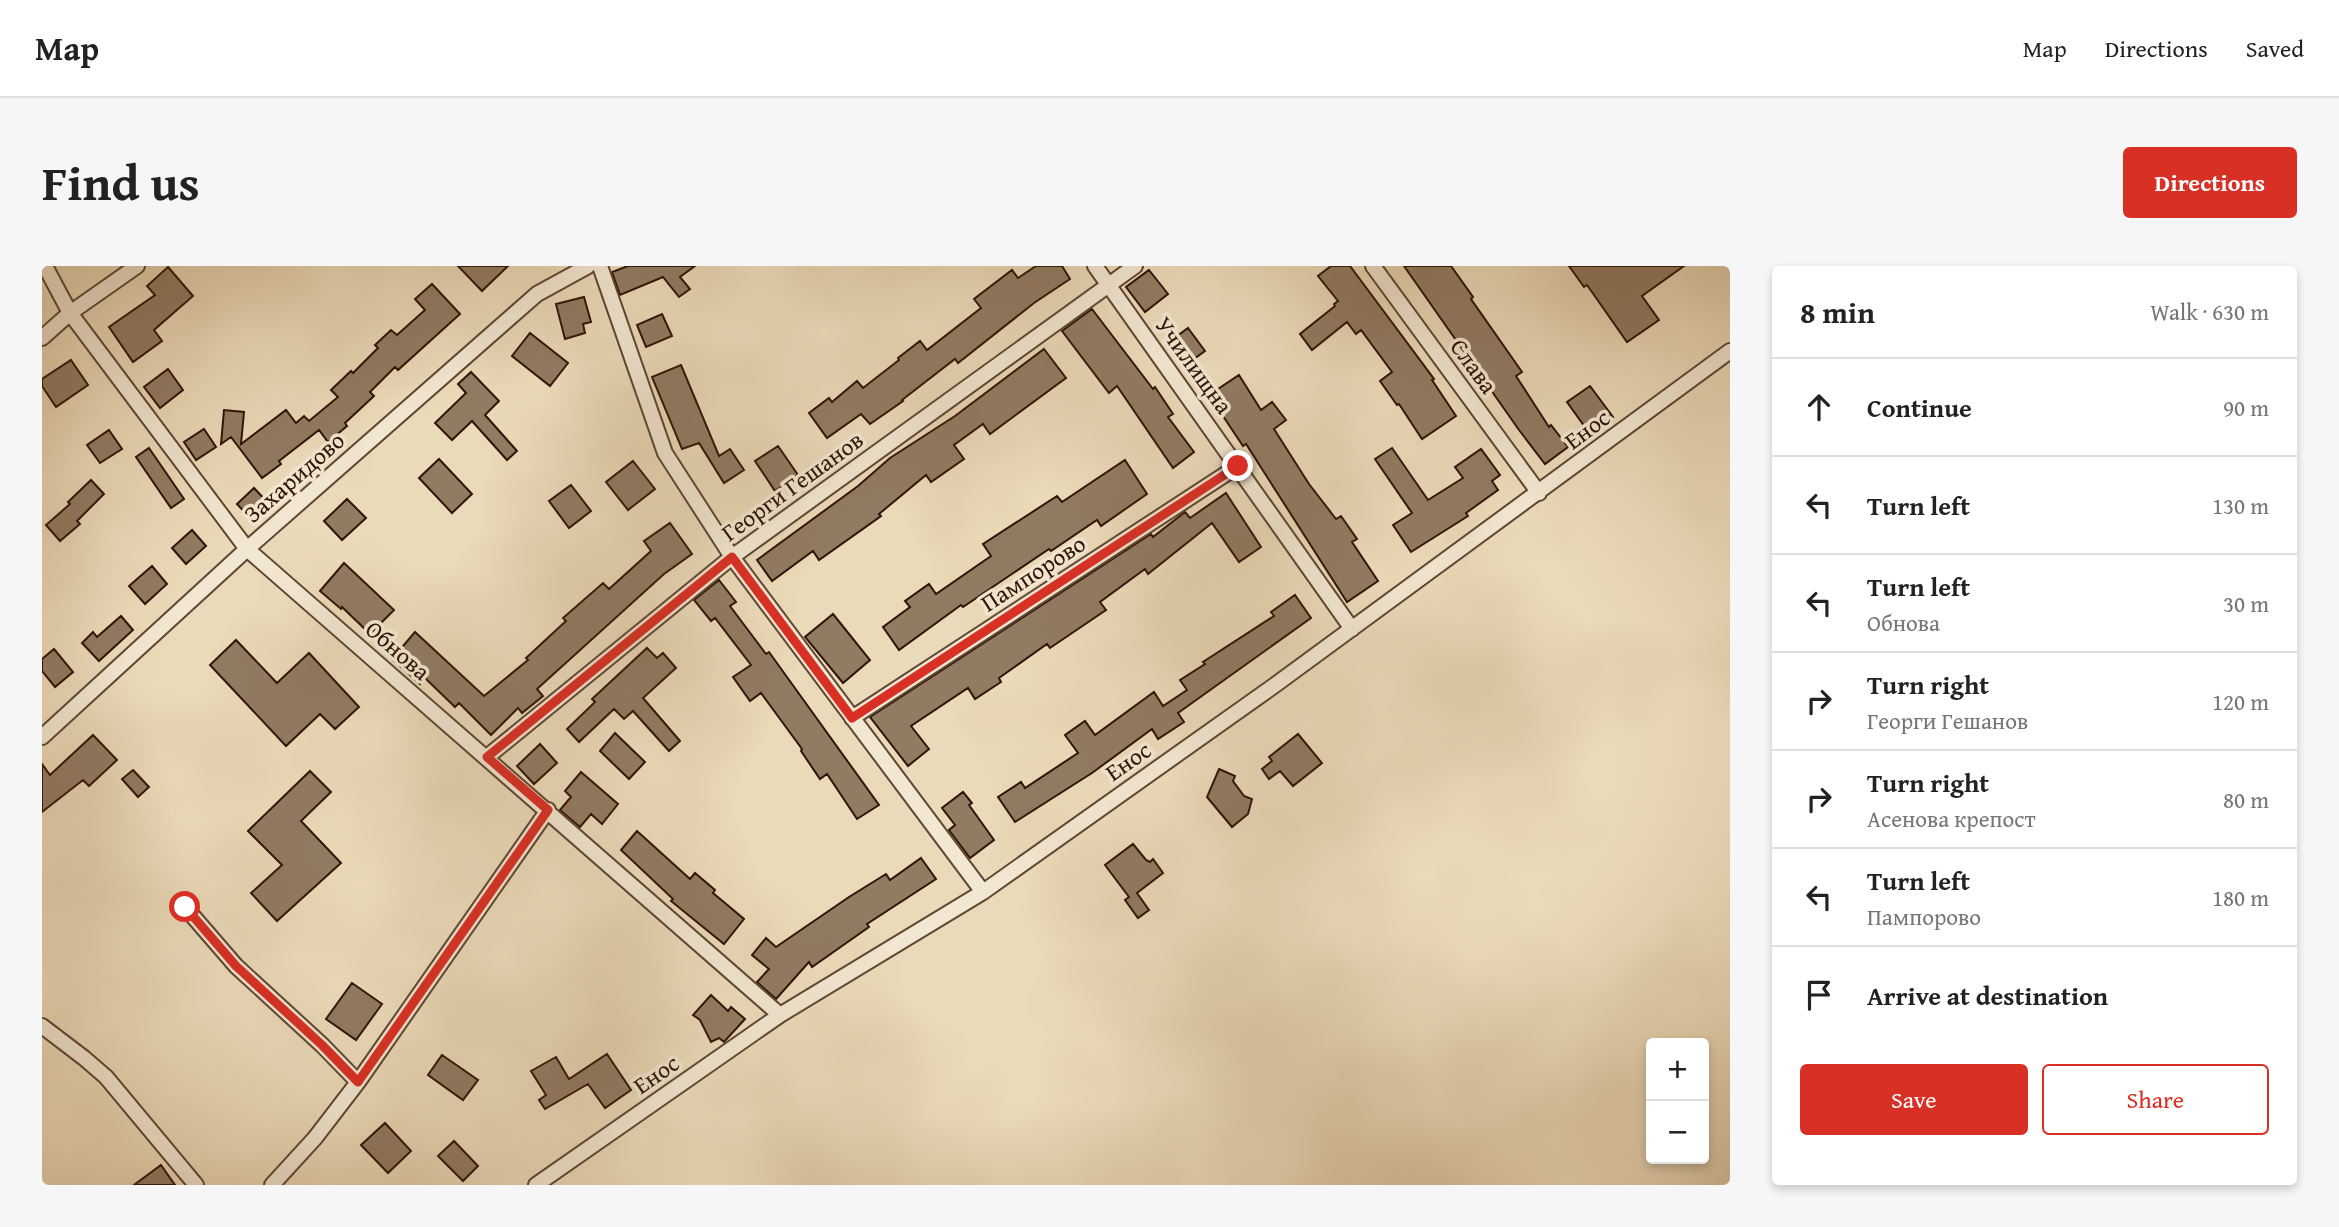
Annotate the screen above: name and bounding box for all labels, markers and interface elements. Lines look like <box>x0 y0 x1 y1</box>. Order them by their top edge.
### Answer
text: Map <box>35 24 99 72</box>
text: Map <box>2023 31 2067 66</box>
text: Directions <box>2105 31 2208 66</box>
text: Saved <box>2246 31 2304 66</box>
text: Find us <box>42 146 200 218</box>
button: Directions <box>2123 147 2297 218</box>
text: 8 min <box>1800 290 1875 334</box>
text: Walk · 630 m <box>2150 295 2269 328</box>
street label: Училищна <box>1147 309 1242 421</box>
street label: Слава <box>1442 331 1506 401</box>
icon: ahead <box>1800 388 1838 426</box>
text: Continue <box>1867 388 1972 427</box>
text: 90 m <box>2223 391 2269 424</box>
street label: Енос <box>1557 400 1617 458</box>
street label: Георги Гешанов <box>714 422 870 550</box>
street label: Захаридово <box>236 423 352 531</box>
route end <box>1222 450 1253 481</box>
icon: left <box>1800 486 1838 524</box>
text: Turn left <box>1867 486 1970 525</box>
text: 130 m <box>2212 489 2269 522</box>
street label: Пампорово <box>974 526 1092 620</box>
text: Turn left <box>1867 567 1970 606</box>
icon: left <box>1800 584 1838 622</box>
text: 30 m <box>2223 587 2269 620</box>
text: Обнова <box>1867 606 1940 639</box>
street label: Обнова <box>358 612 439 689</box>
text: Turn right <box>1867 665 1989 704</box>
icon: right <box>1800 682 1838 720</box>
text: 120 m <box>2212 685 2269 718</box>
text: Георги Гешанов <box>1867 704 2028 737</box>
street label: Енос <box>1098 732 1158 789</box>
text: Turn right <box>1867 763 1989 802</box>
icon: right <box>1800 780 1838 818</box>
text: 80 m <box>2223 783 2269 816</box>
text: Асенова крепост <box>1867 802 2036 835</box>
text: Turn left <box>1867 861 1970 900</box>
icon: left <box>1800 878 1838 916</box>
text: 180 m <box>2212 881 2269 914</box>
route start <box>169 891 200 922</box>
text: Пампорово <box>1867 900 1981 933</box>
icon: arrive <box>1800 976 1838 1014</box>
text: Arrive at destination <box>1867 976 2108 1015</box>
map controls <box>1646 1038 1709 1164</box>
button: + <box>1646 1038 1709 1101</box>
street label: Енос <box>626 1045 686 1102</box>
button: Save <box>1800 1064 2028 1135</box>
button: Share <box>2042 1064 2269 1135</box>
button: − <box>1646 1101 1709 1164</box>

